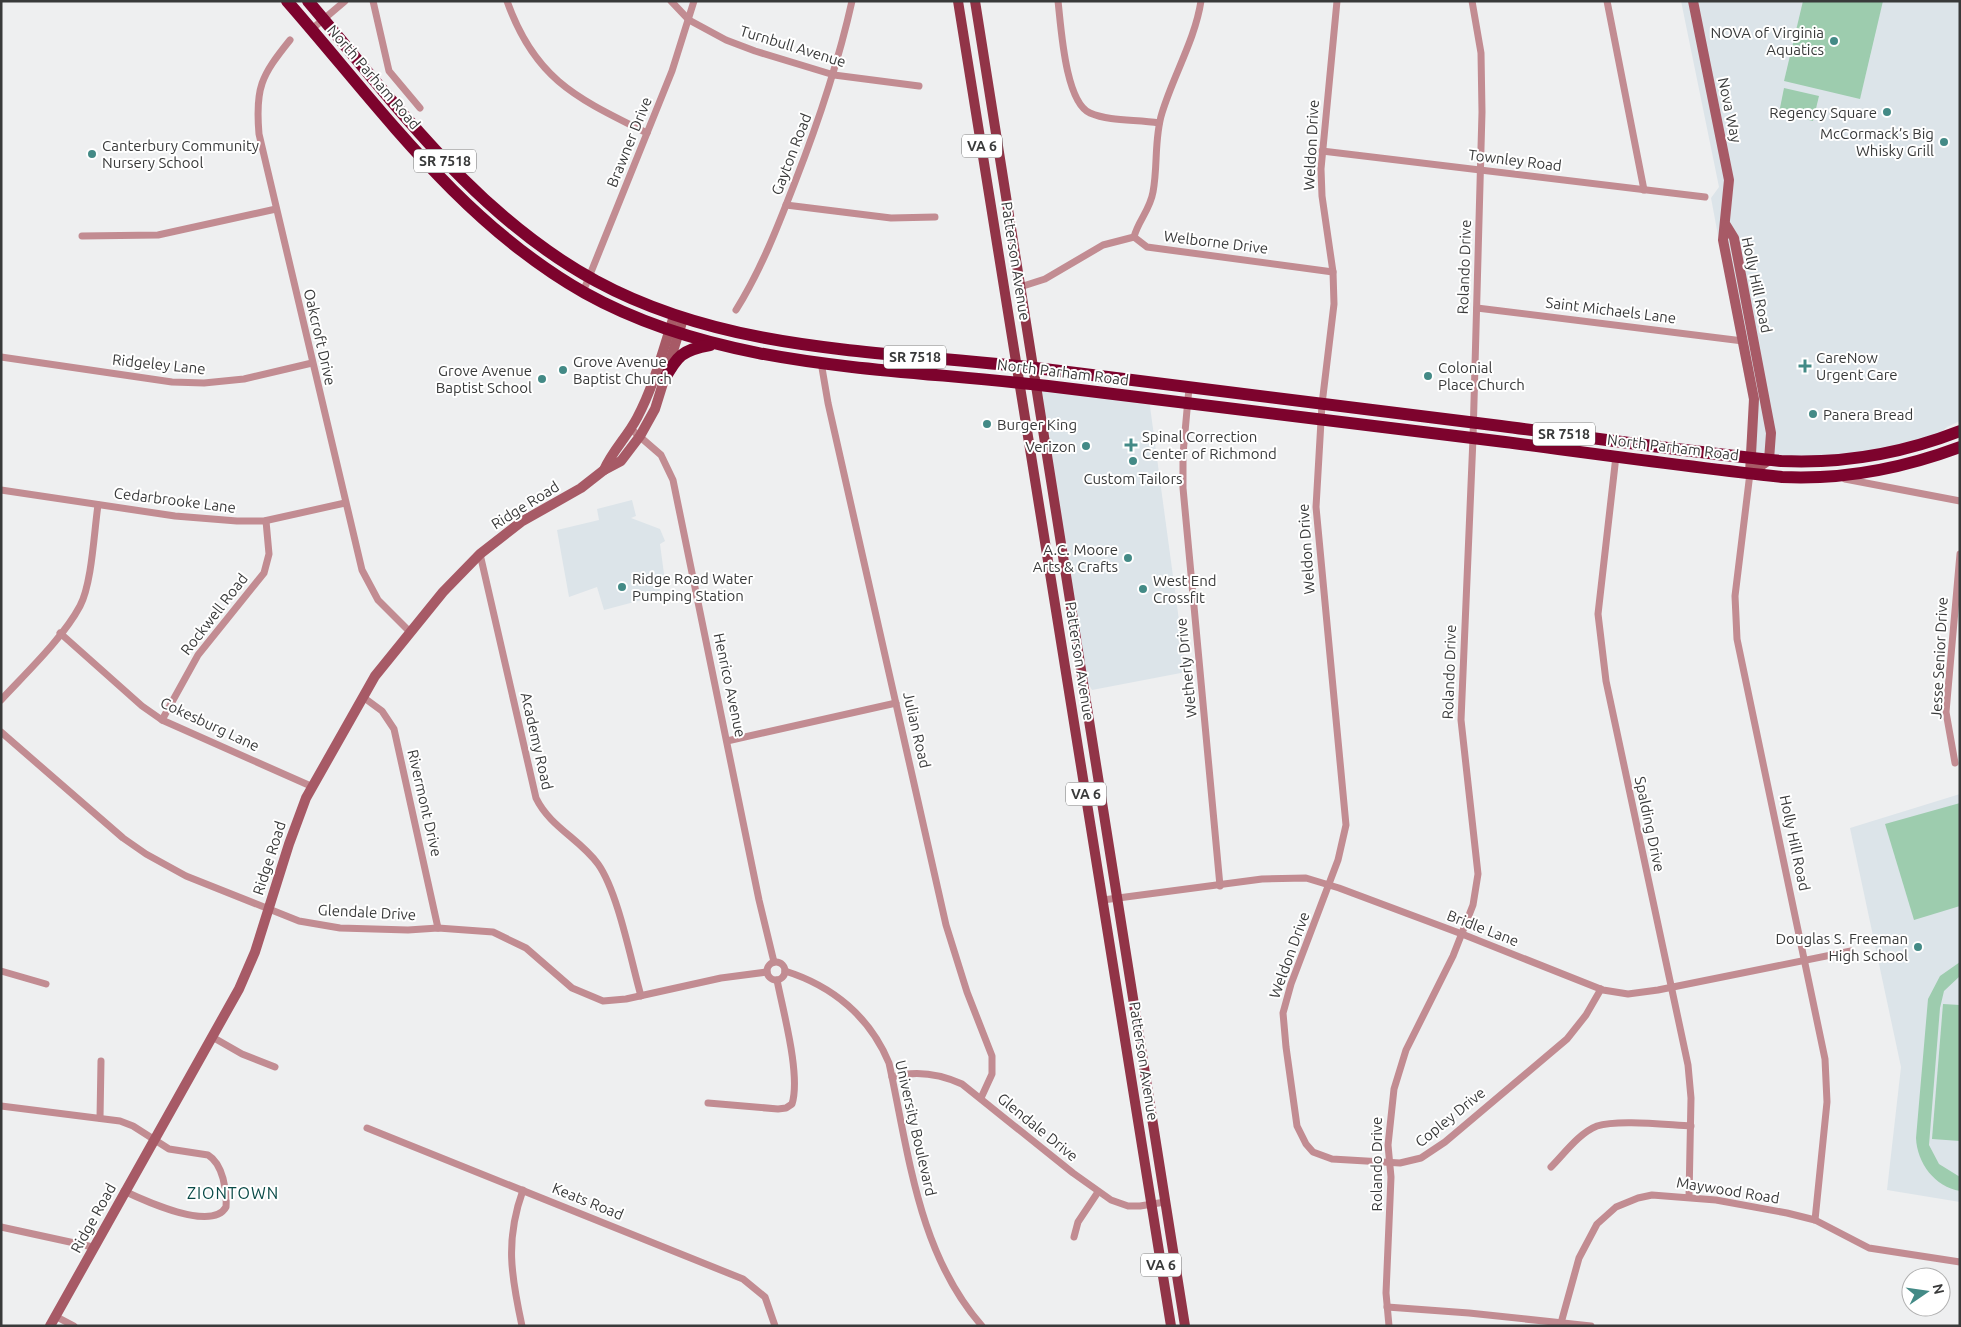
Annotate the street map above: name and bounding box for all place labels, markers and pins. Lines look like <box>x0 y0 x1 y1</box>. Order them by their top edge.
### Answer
place label: NOVA of Virginia Aquatics <box>1710 24 1824 58</box>
marker: NOVA of Virginia Aquatics <box>1828 35 1840 47</box>
place label: Regency Square <box>1769 104 1877 121</box>
marker: Regency Square <box>1881 106 1893 118</box>
place label: McCormack’s Big Whisky Grill <box>1820 125 1934 159</box>
marker: McCormack’s Big Whisky Grill <box>1938 136 1950 148</box>
place label: Canterbury Community Nursery School <box>102 137 259 171</box>
marker: Canterbury Community Nursery School <box>86 148 98 160</box>
place label: CareNow Urgent Care <box>1816 349 1898 383</box>
place label: Grove Avenue Baptist Church <box>573 353 672 387</box>
place label: Colonial Place Church <box>1438 359 1525 393</box>
marker: CareNow Urgent Care <box>1798 359 1812 373</box>
place label: Grove Avenue Baptist School <box>436 362 532 396</box>
marker: Grove Avenue Baptist Church <box>557 364 569 376</box>
marker: Colonial Place Church <box>1422 370 1434 382</box>
marker: Grove Avenue Baptist School <box>536 373 548 385</box>
place label: Panera Bread <box>1823 406 1913 423</box>
marker: Panera Bread <box>1807 408 1819 420</box>
place label: Burger King <box>997 416 1077 433</box>
marker: Burger King <box>981 418 993 430</box>
place label: Spinal Correction Center of Richmond <box>1142 428 1277 462</box>
place label: Verizon <box>1025 438 1076 455</box>
marker: Spinal Correction Center of Richmond <box>1124 438 1138 452</box>
marker: Verizon <box>1080 440 1092 452</box>
marker: Custom Tailors <box>1127 455 1139 467</box>
place label: Custom Tailors <box>1083 470 1183 487</box>
place label: A.C. Moore Arts & Crafts <box>1033 541 1118 575</box>
marker: A.C. Moore Arts & Crafts <box>1122 552 1134 564</box>
place label: Ridge Road Water Pumping Station <box>632 570 754 604</box>
place label: West End Crossfit <box>1153 572 1217 606</box>
marker: Ridge Road Water Pumping Station <box>616 581 628 593</box>
marker: West End Crossfit <box>1137 583 1149 595</box>
place label: Douglas S. Freeman High School <box>1776 930 1908 964</box>
marker: Douglas S. Freeman High School <box>1912 941 1924 953</box>

